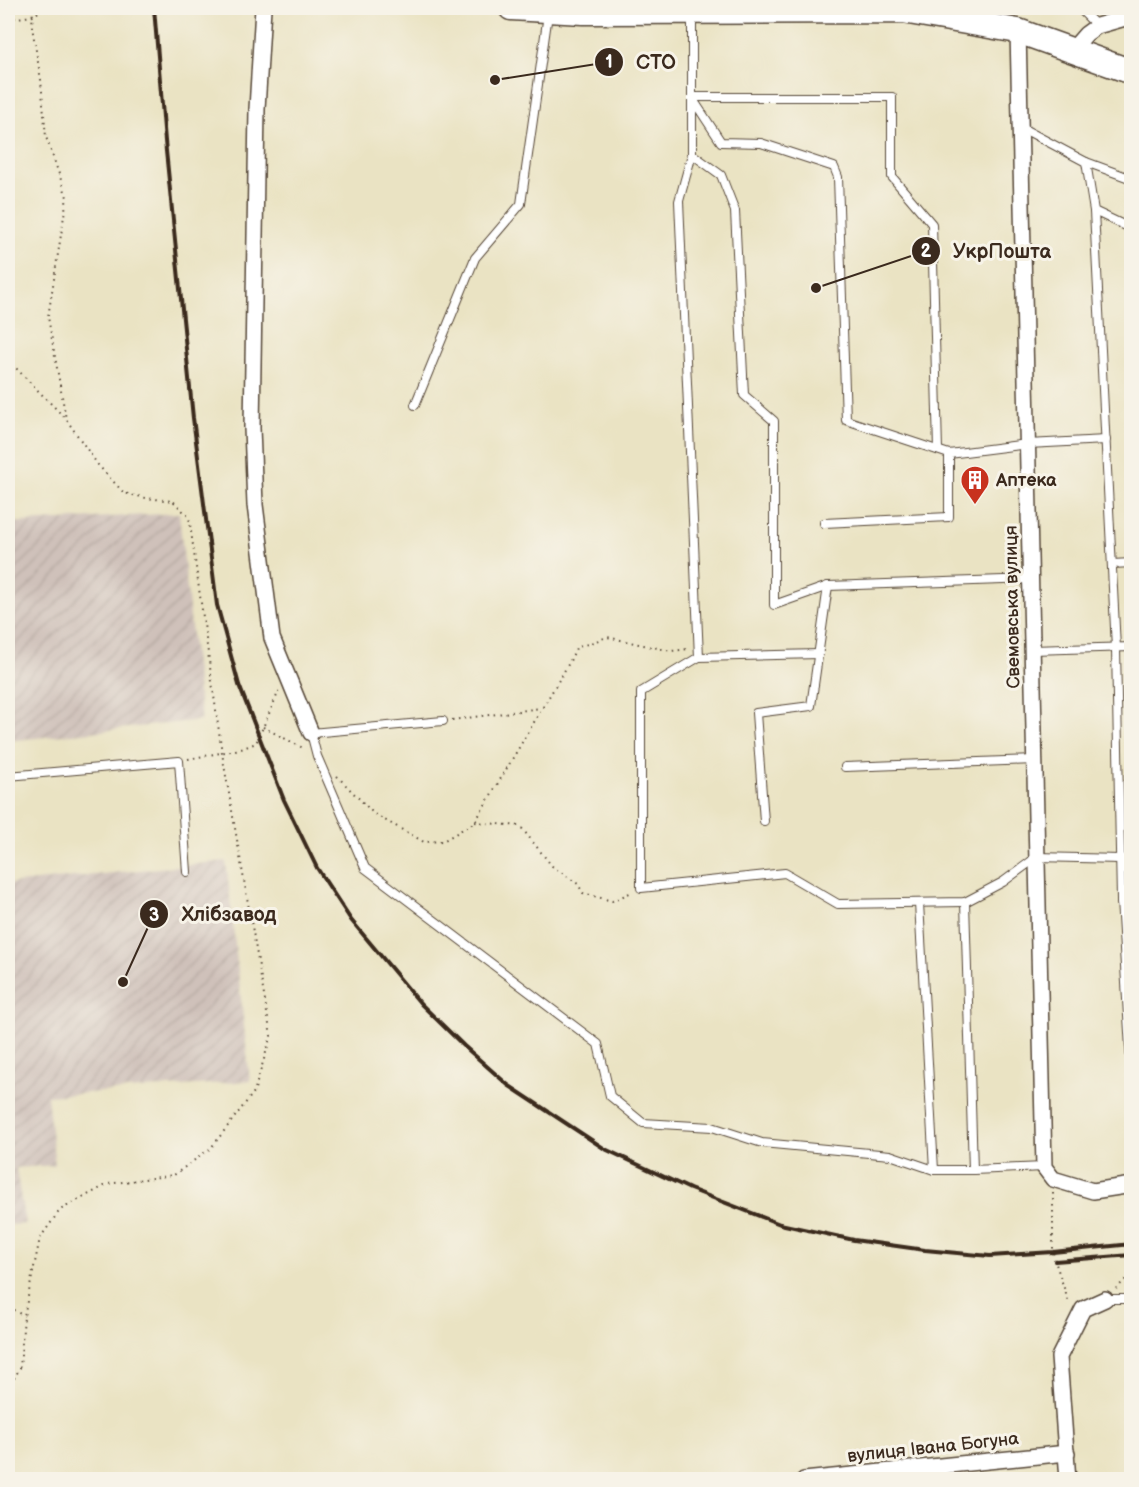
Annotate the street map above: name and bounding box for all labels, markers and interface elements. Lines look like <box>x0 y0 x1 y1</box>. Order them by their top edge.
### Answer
callout: СТО <box>594 43 688 81</box>
text: СТО <box>636 51 676 75</box>
text: 1 <box>605 52 613 73</box>
callout: УкрПошта <box>911 232 1063 270</box>
text: УкрПошта <box>953 240 1051 264</box>
text: 2 <box>921 241 932 262</box>
building icon: Аптека <box>959 464 991 506</box>
place label: Аптека <box>995 470 1057 491</box>
street label: Свемовська вулиця <box>1001 525 1024 689</box>
callout: Хлібзавод <box>139 895 288 933</box>
text: Хлібзавод <box>181 903 276 927</box>
text: 3 <box>149 905 159 926</box>
street label: вулиця Івана Богуна <box>846 1428 1020 1467</box>

